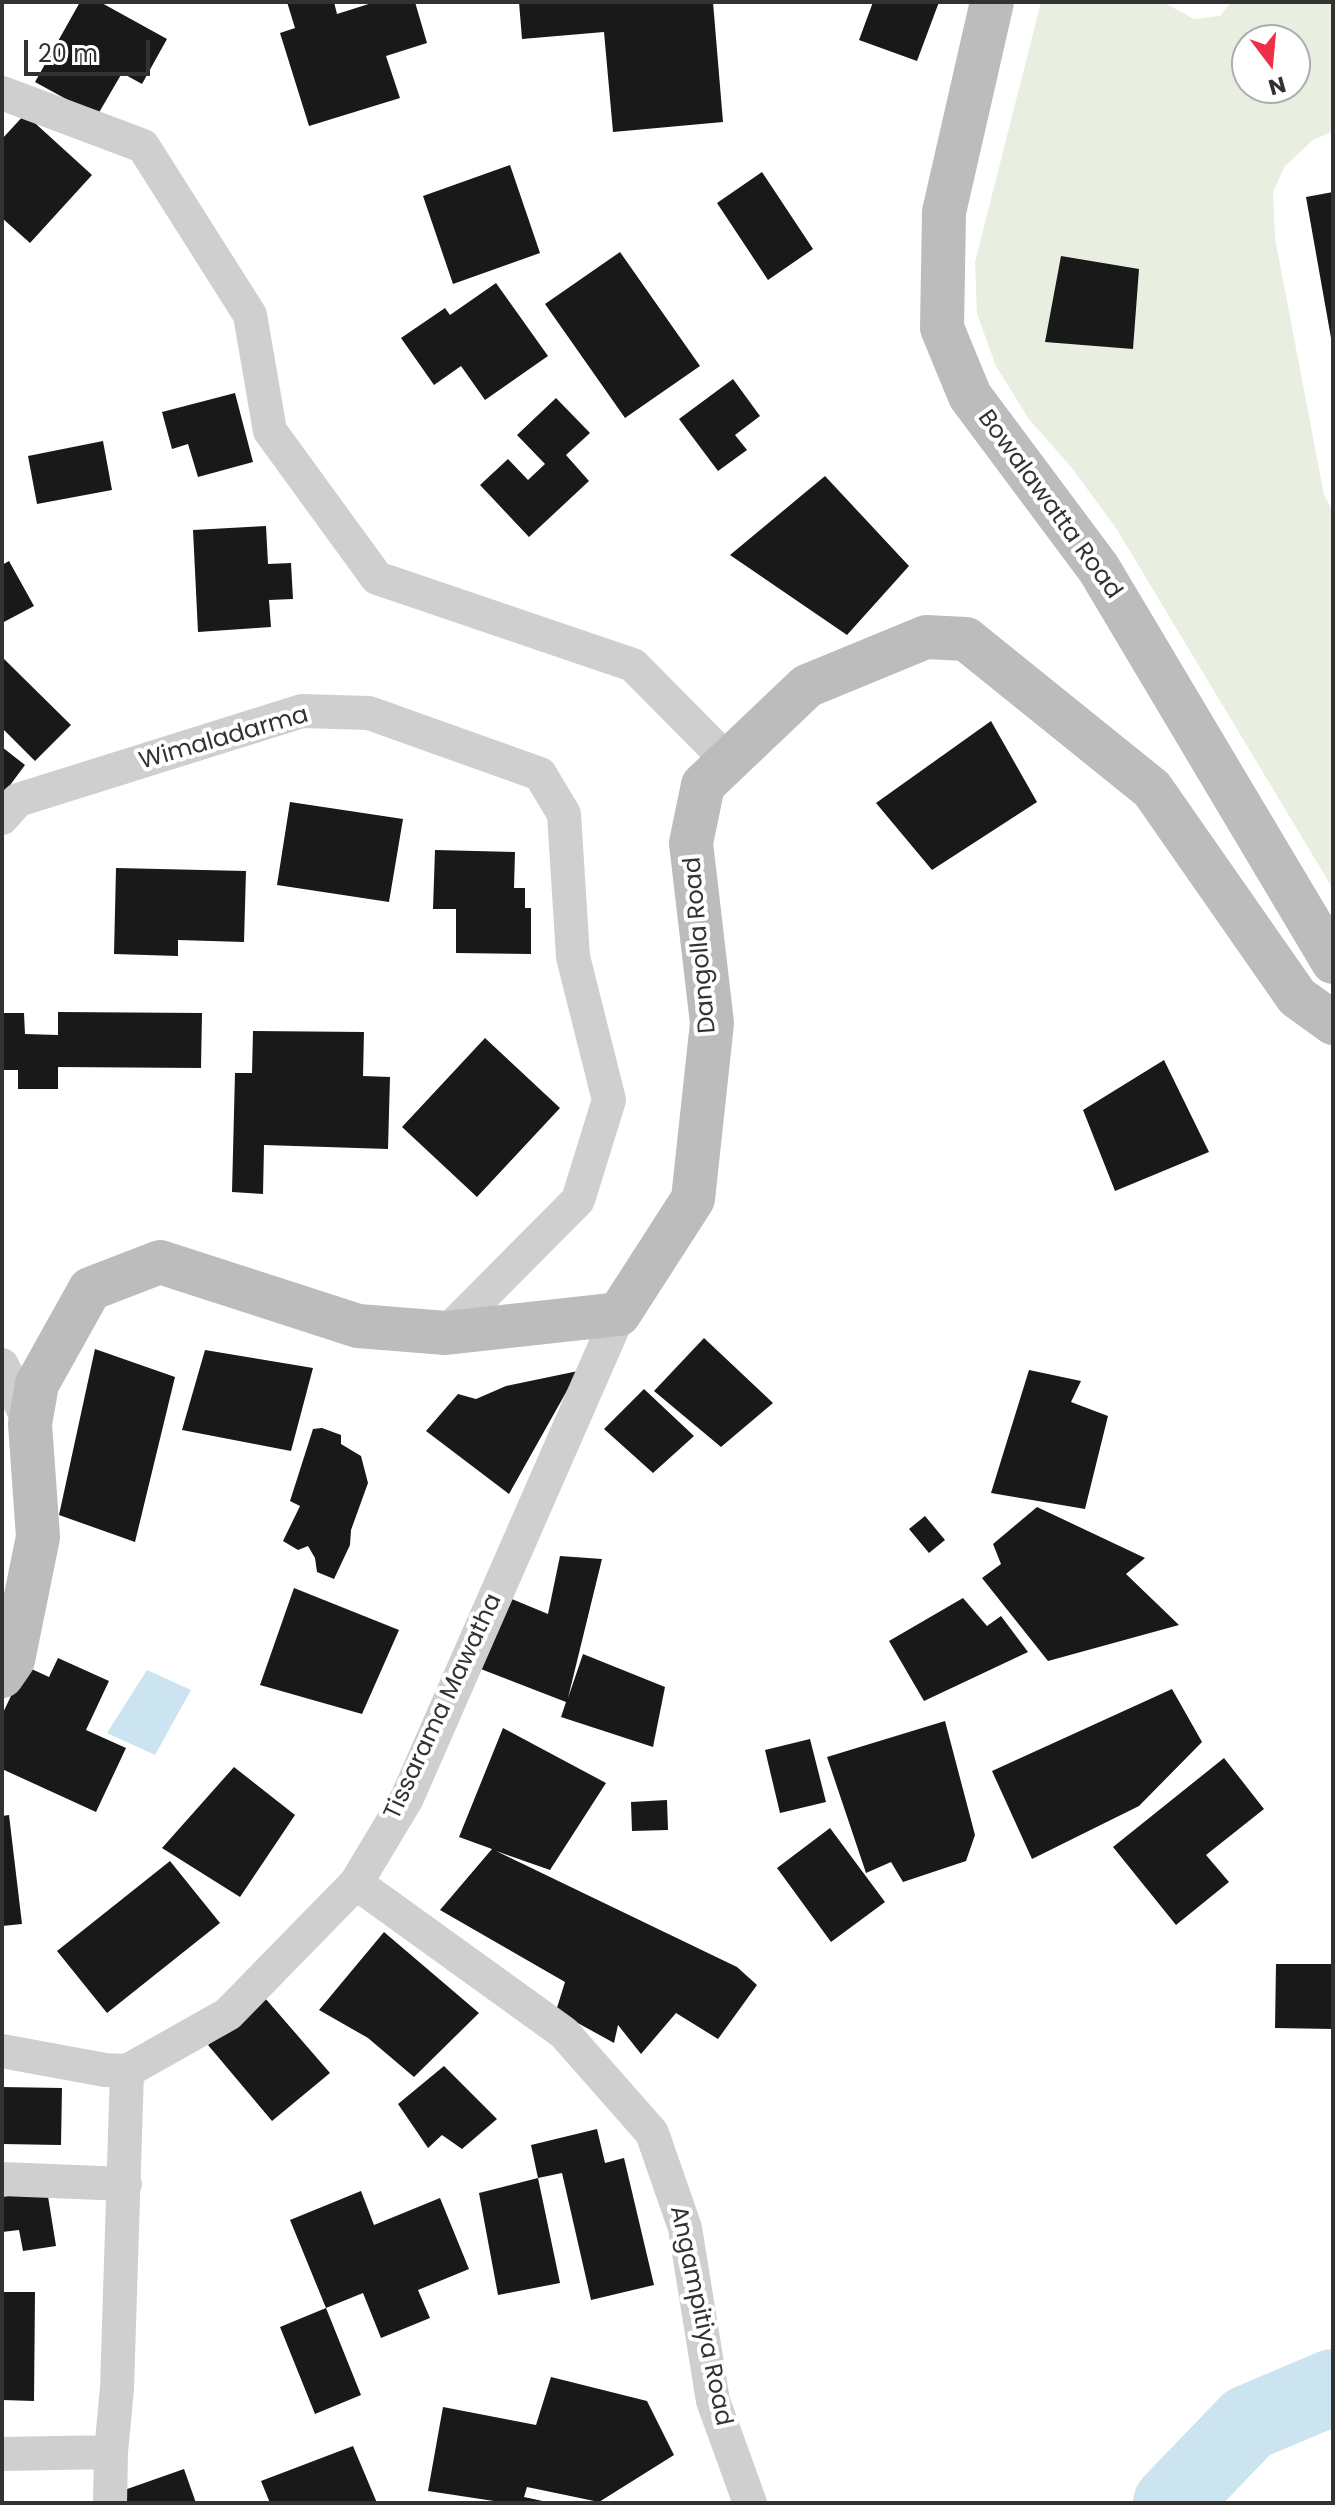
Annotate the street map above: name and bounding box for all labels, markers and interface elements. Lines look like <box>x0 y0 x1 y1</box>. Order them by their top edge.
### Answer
scale bar <box>28 24 154 74</box>
north arrow <box>1231 24 1311 104</box>
text: 20 m <box>38 37 98 70</box>
text: N <box>1265 68 1289 103</box>
street label: Bowalawatta Road <box>971 405 1127 605</box>
street label: Wimaladarma <box>136 701 312 777</box>
street label: Dangolla Road <box>679 856 723 1034</box>
street label: Tissarama Mawatha <box>379 1590 509 1824</box>
street label: Angampitiya Road <box>663 2203 737 2429</box>

